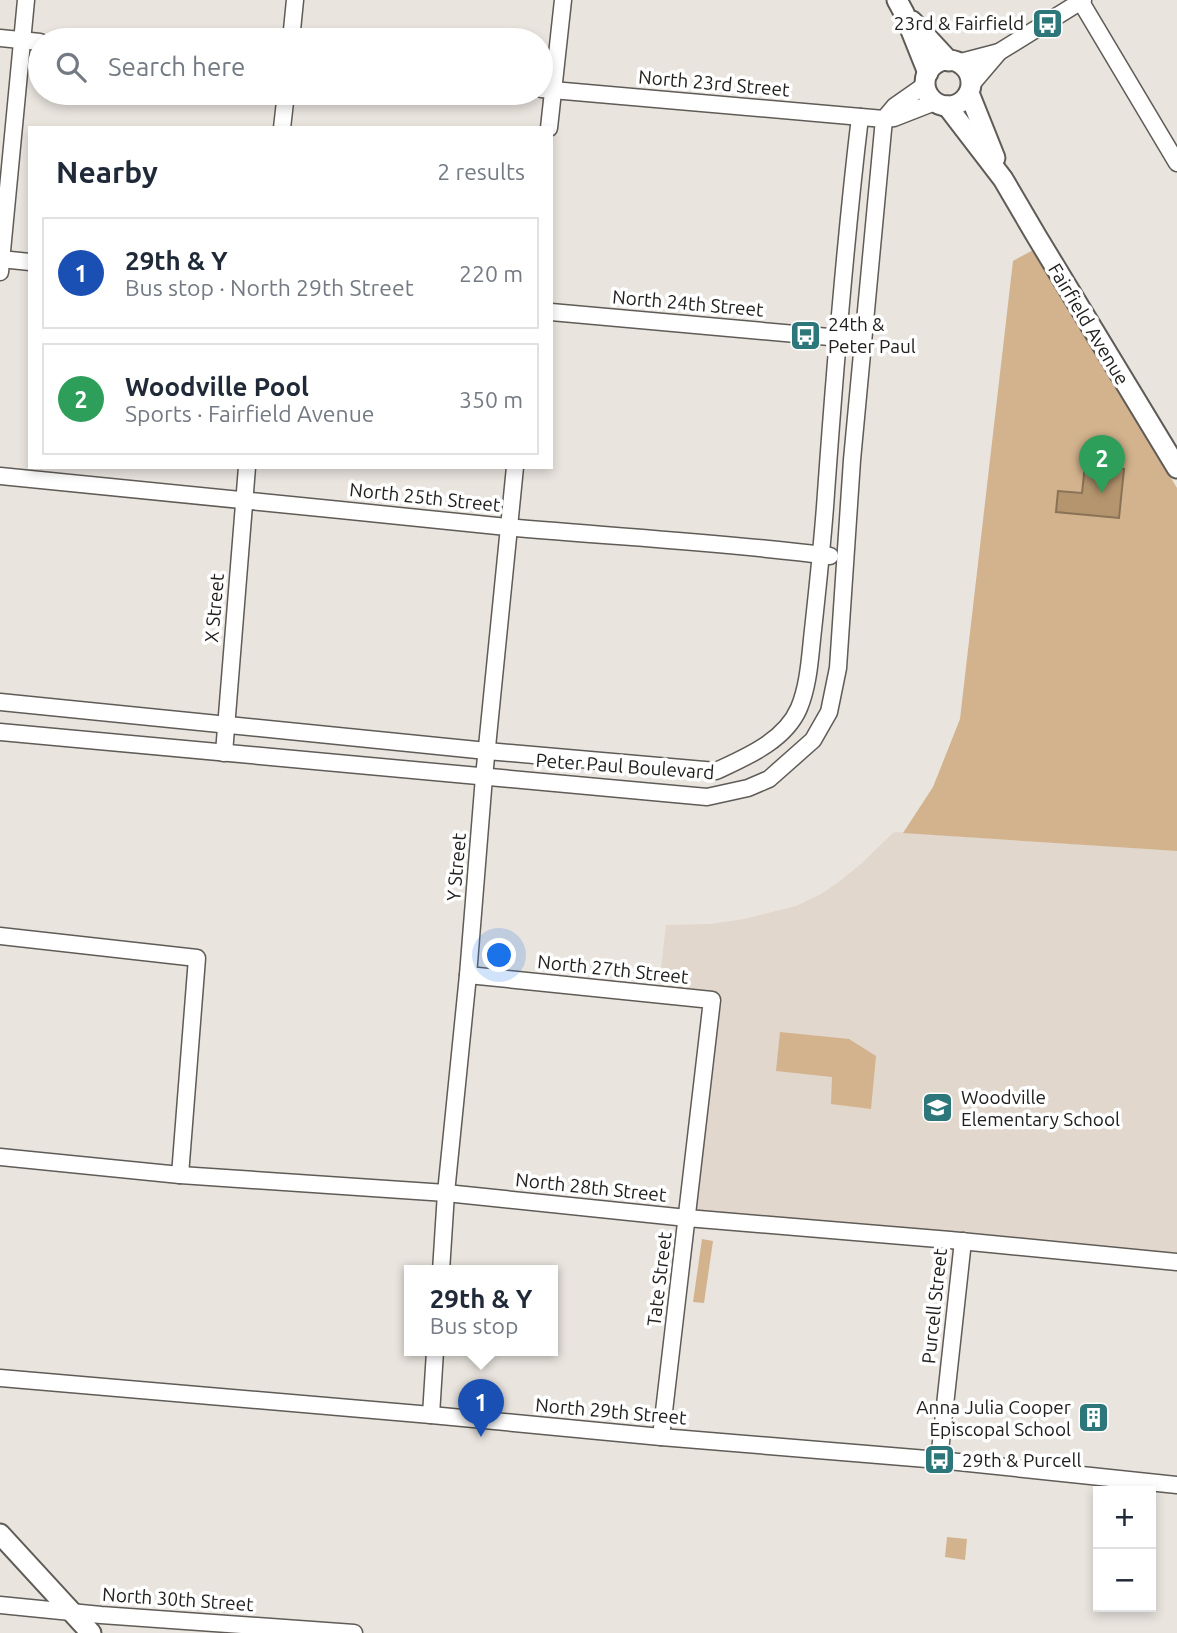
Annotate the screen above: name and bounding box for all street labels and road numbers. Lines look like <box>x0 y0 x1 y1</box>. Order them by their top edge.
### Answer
street label: North 23rd Street <box>637 65 791 101</box>
street label: Fairfield Avenue <box>1044 259 1134 389</box>
street label: North 24th Street <box>611 285 765 321</box>
street label: North 25th Street <box>348 478 502 516</box>
street label: X Street <box>200 572 228 643</box>
street label: Peter Paul Boulevard <box>535 749 715 783</box>
street label: Y Street <box>442 831 470 902</box>
street label: North 27th Street <box>536 950 690 988</box>
street label: North 28th Street <box>514 1168 668 1206</box>
street label: Tate Street <box>642 1230 676 1327</box>
street label: Purcell Street <box>917 1247 951 1365</box>
street label: North 29th Street <box>534 1393 688 1429</box>
street label: North 30th Street <box>102 1583 255 1615</box>

